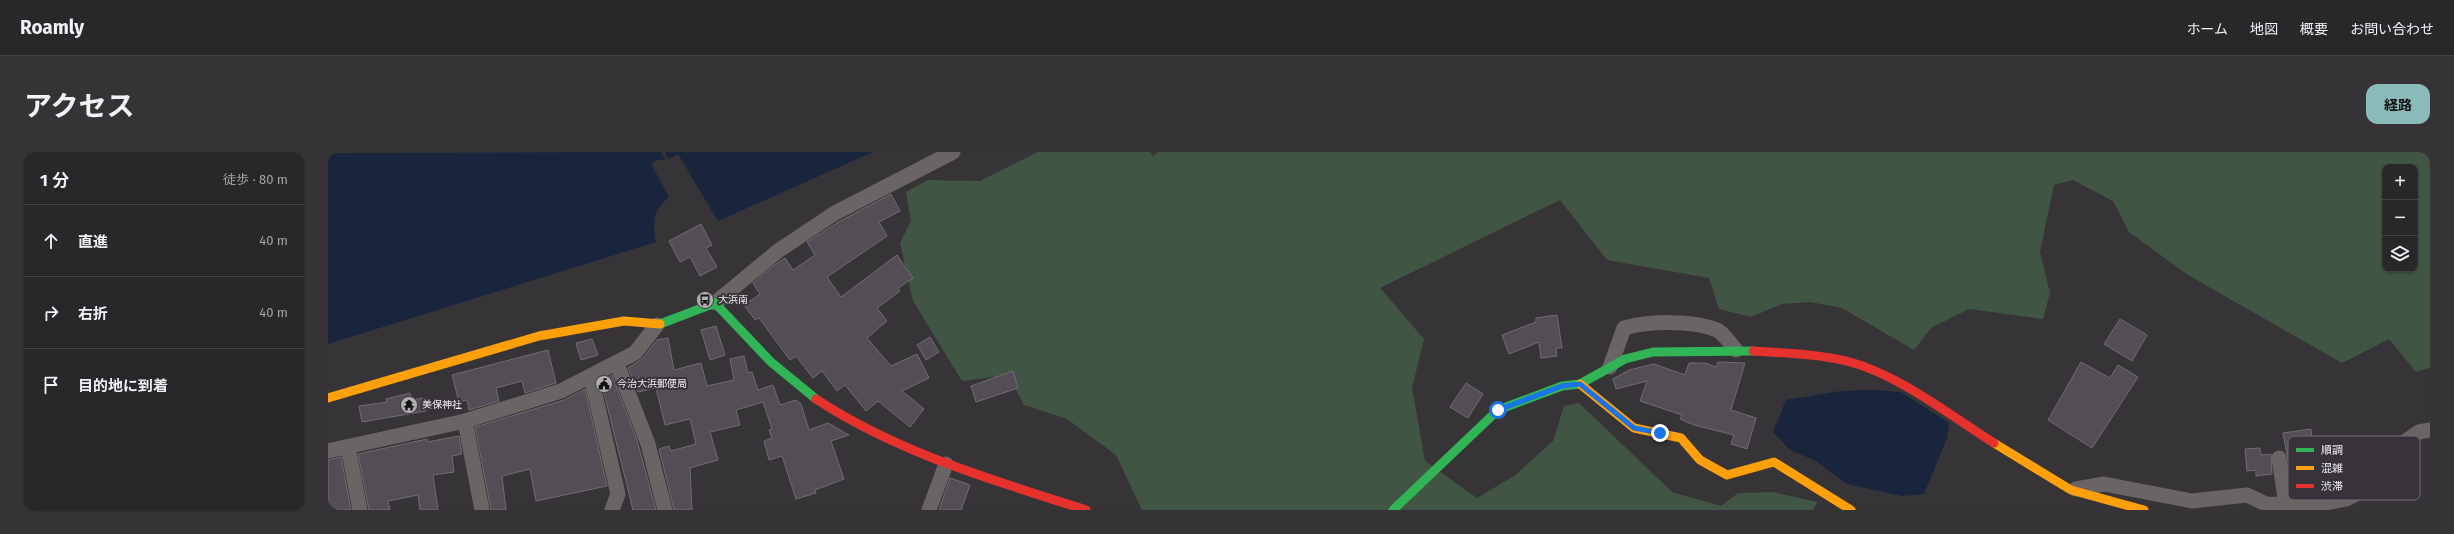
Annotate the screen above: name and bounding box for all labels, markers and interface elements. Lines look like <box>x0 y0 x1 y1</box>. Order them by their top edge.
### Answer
text: Roamly <box>20 16 84 39</box>
text: ホーム <box>2186 21 2228 38</box>
text: 地図 <box>2250 21 2278 38</box>
text: 概要 <box>2300 21 2328 38</box>
text: お問い合わせ <box>2350 21 2434 38</box>
button: 経路 <box>2366 84 2430 124</box>
text: アクセス <box>24 90 135 123</box>
map controls <box>2382 164 2418 272</box>
button: + <box>2382 164 2418 200</box>
text: 1 分 <box>40 170 69 191</box>
text: 徒歩 · 80 m <box>223 172 288 187</box>
button: − <box>2382 200 2418 236</box>
icon: ahead <box>40 230 62 252</box>
text: 直進 <box>78 233 108 251</box>
text: 40 m <box>259 233 288 248</box>
button: layers <box>2382 236 2418 272</box>
bus stop icon: 大浜南 <box>695 290 715 310</box>
place label: 大浜南 <box>718 294 748 306</box>
icon: right <box>40 302 62 324</box>
text: 右折 <box>78 305 108 323</box>
text: 40 m <box>259 305 288 320</box>
icon: arrive <box>40 374 62 396</box>
public building icon: 今治大浜郵便局 <box>594 374 614 394</box>
text: 目的地に到着 <box>78 377 168 395</box>
place label: 今治大浜郵便局 <box>617 378 687 390</box>
temple icon: 美保神社 <box>399 395 419 415</box>
place label: 美保神社 <box>422 399 462 411</box>
route start <box>1489 401 1507 419</box>
route end <box>1651 424 1669 442</box>
legend <box>2288 436 2420 500</box>
text: 順調 <box>2321 444 2343 457</box>
text: 混雑 <box>2321 462 2343 475</box>
text: 渋滞 <box>2321 480 2343 493</box>

